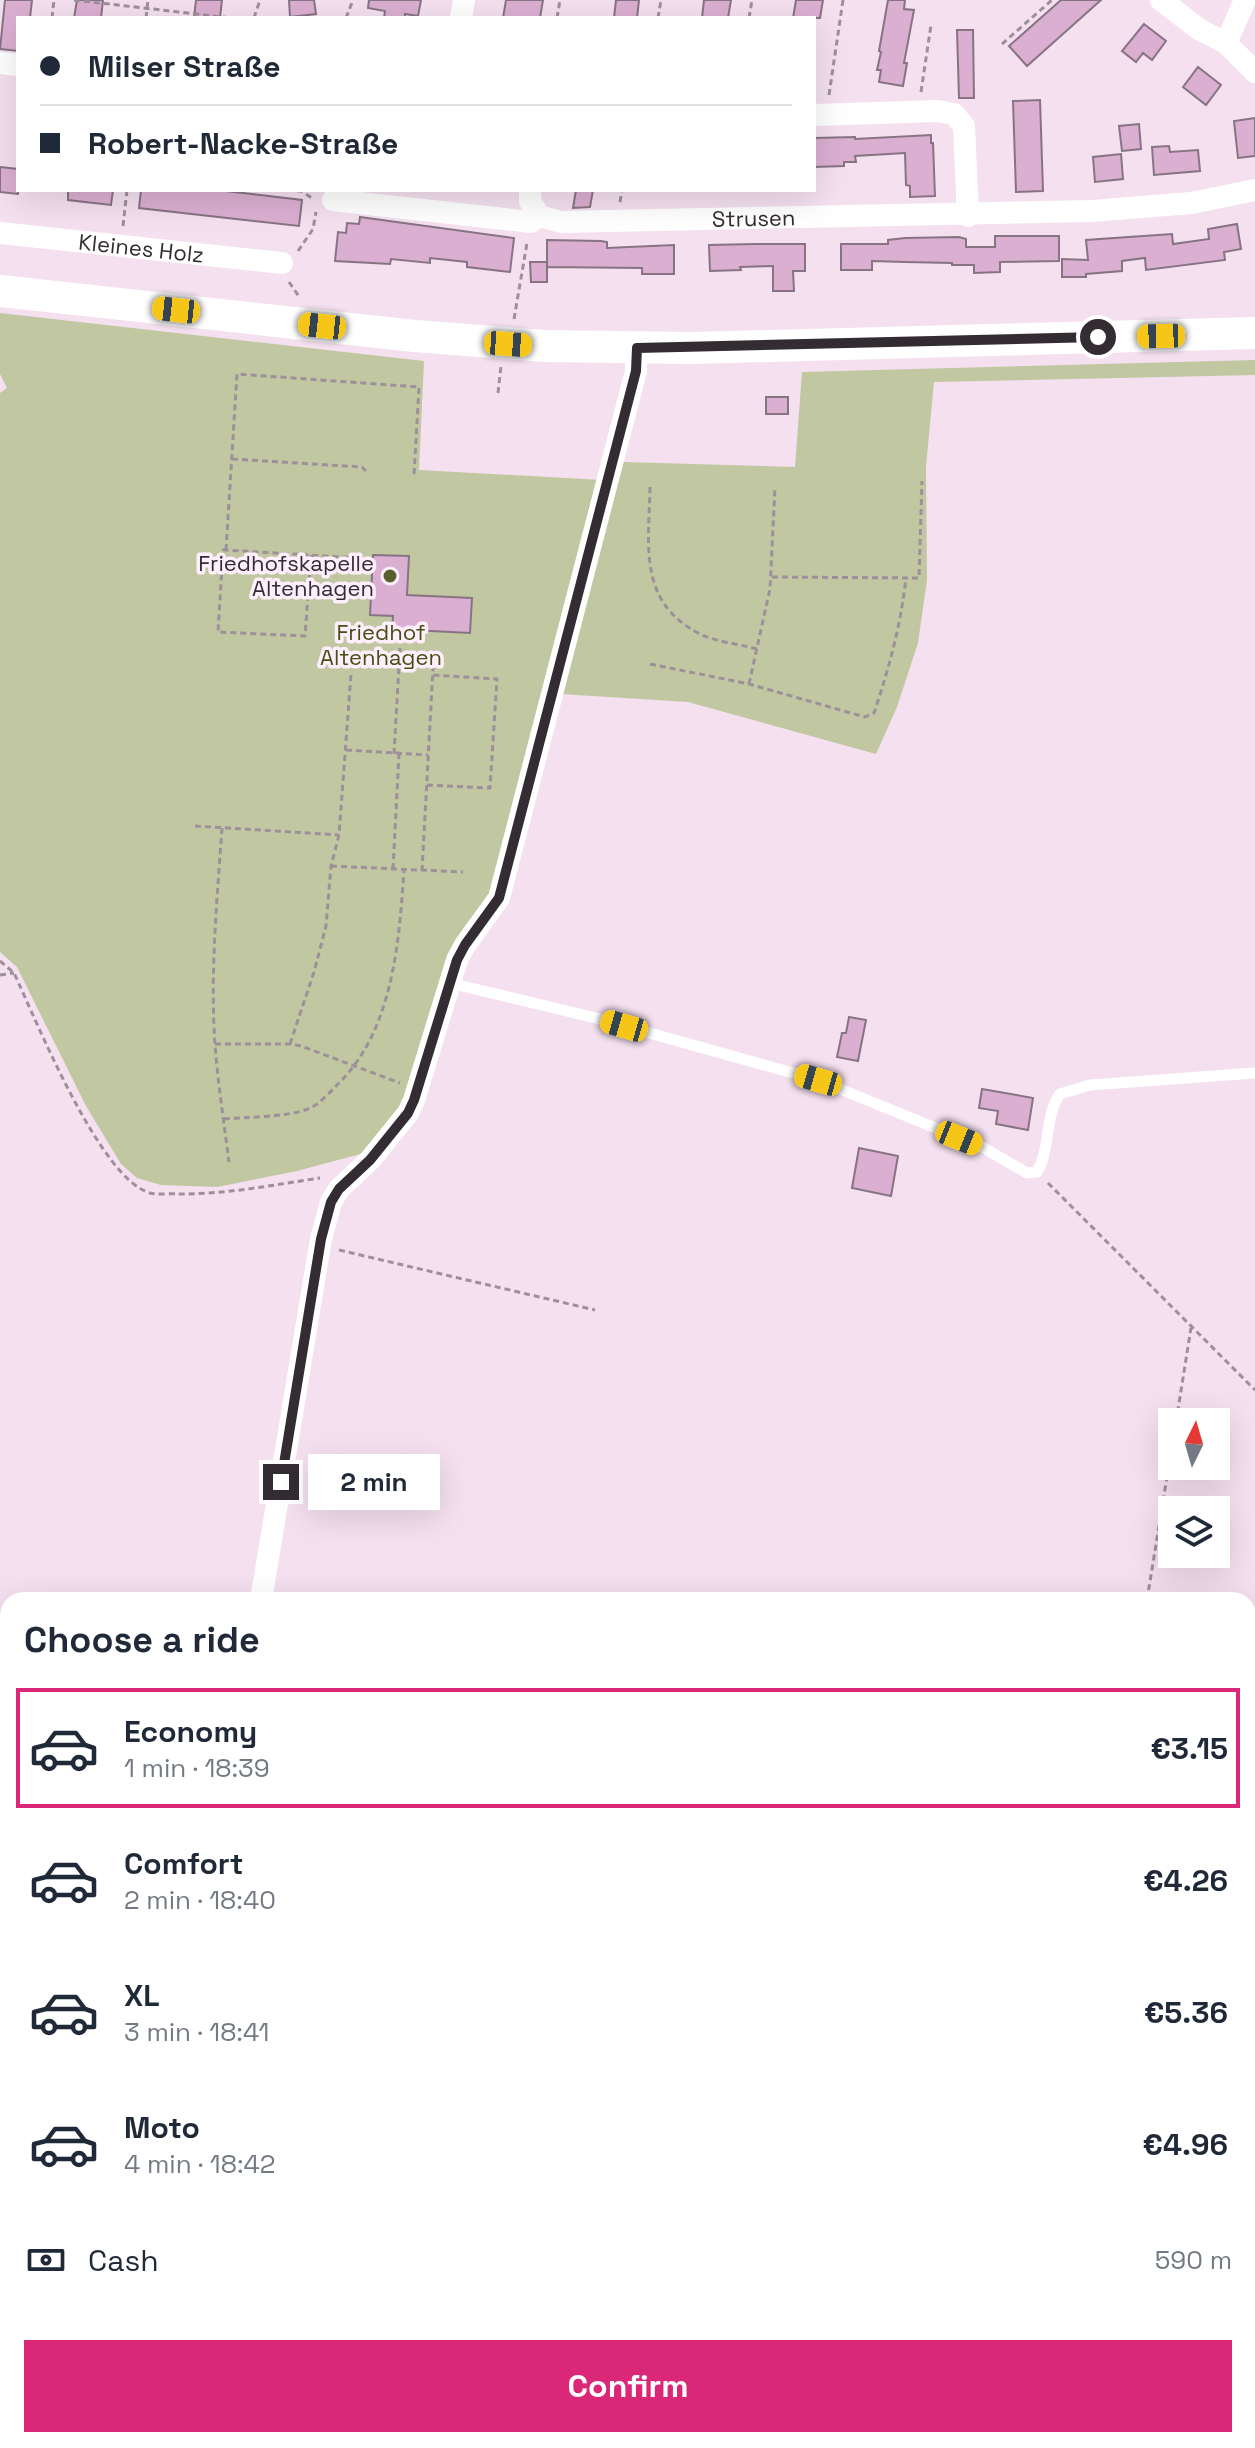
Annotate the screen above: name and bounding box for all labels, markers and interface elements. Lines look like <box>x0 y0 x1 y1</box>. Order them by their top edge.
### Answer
text: Milser Straße <box>88 47 281 86</box>
text: Robert-Nacke-Straße <box>88 124 398 163</box>
street label: Strusen <box>712 203 796 233</box>
street label: Kleines Holz <box>77 227 205 269</box>
car <box>151 296 201 324</box>
car <box>297 312 347 340</box>
route start <box>1080 319 1116 355</box>
car <box>1137 324 1185 348</box>
car <box>483 330 533 358</box>
place label: Friedhofskapelle Altenhagen <box>198 549 374 602</box>
marker: Friedhofskapelle Altenhagen <box>381 567 399 585</box>
park label: Friedhof Altenhagen <box>320 618 442 671</box>
car <box>598 1008 650 1044</box>
car <box>792 1062 844 1098</box>
car <box>932 1118 986 1158</box>
north arrow <box>1158 1408 1230 1480</box>
map controls <box>1158 1408 1230 1568</box>
callout: 2 min <box>309 1454 441 1510</box>
route end <box>263 1464 299 1500</box>
text: 2 min <box>340 1465 408 1499</box>
button: layers <box>1158 1496 1230 1568</box>
text: Choose a ride <box>24 1617 260 1663</box>
icon: car <box>28 1712 100 1784</box>
text: Economy <box>124 1712 257 1751</box>
text: €3.15 <box>1150 1729 1228 1768</box>
text: 1 min · 18:39 <box>124 1751 270 1785</box>
icon: car <box>28 1844 100 1916</box>
text: Comfort <box>124 1844 243 1883</box>
text: €4.26 <box>1143 1861 1228 1900</box>
text: 2 min · 18:40 <box>124 1883 276 1917</box>
icon: car <box>28 1976 100 2048</box>
text: XL <box>124 1976 160 2015</box>
text: €5.36 <box>1144 1993 1228 2032</box>
text: 3 min · 18:41 <box>124 2015 269 2049</box>
icon: car <box>28 2108 100 2180</box>
text: Moto <box>124 2108 200 2147</box>
text: €4.96 <box>1143 2125 1228 2164</box>
text: 4 min · 18:42 <box>124 2147 275 2181</box>
icon: cash <box>24 2238 68 2282</box>
text: Cash <box>88 2241 159 2280</box>
text: 590 m <box>1155 2243 1232 2277</box>
button: Confirm <box>24 2340 1232 2432</box>

